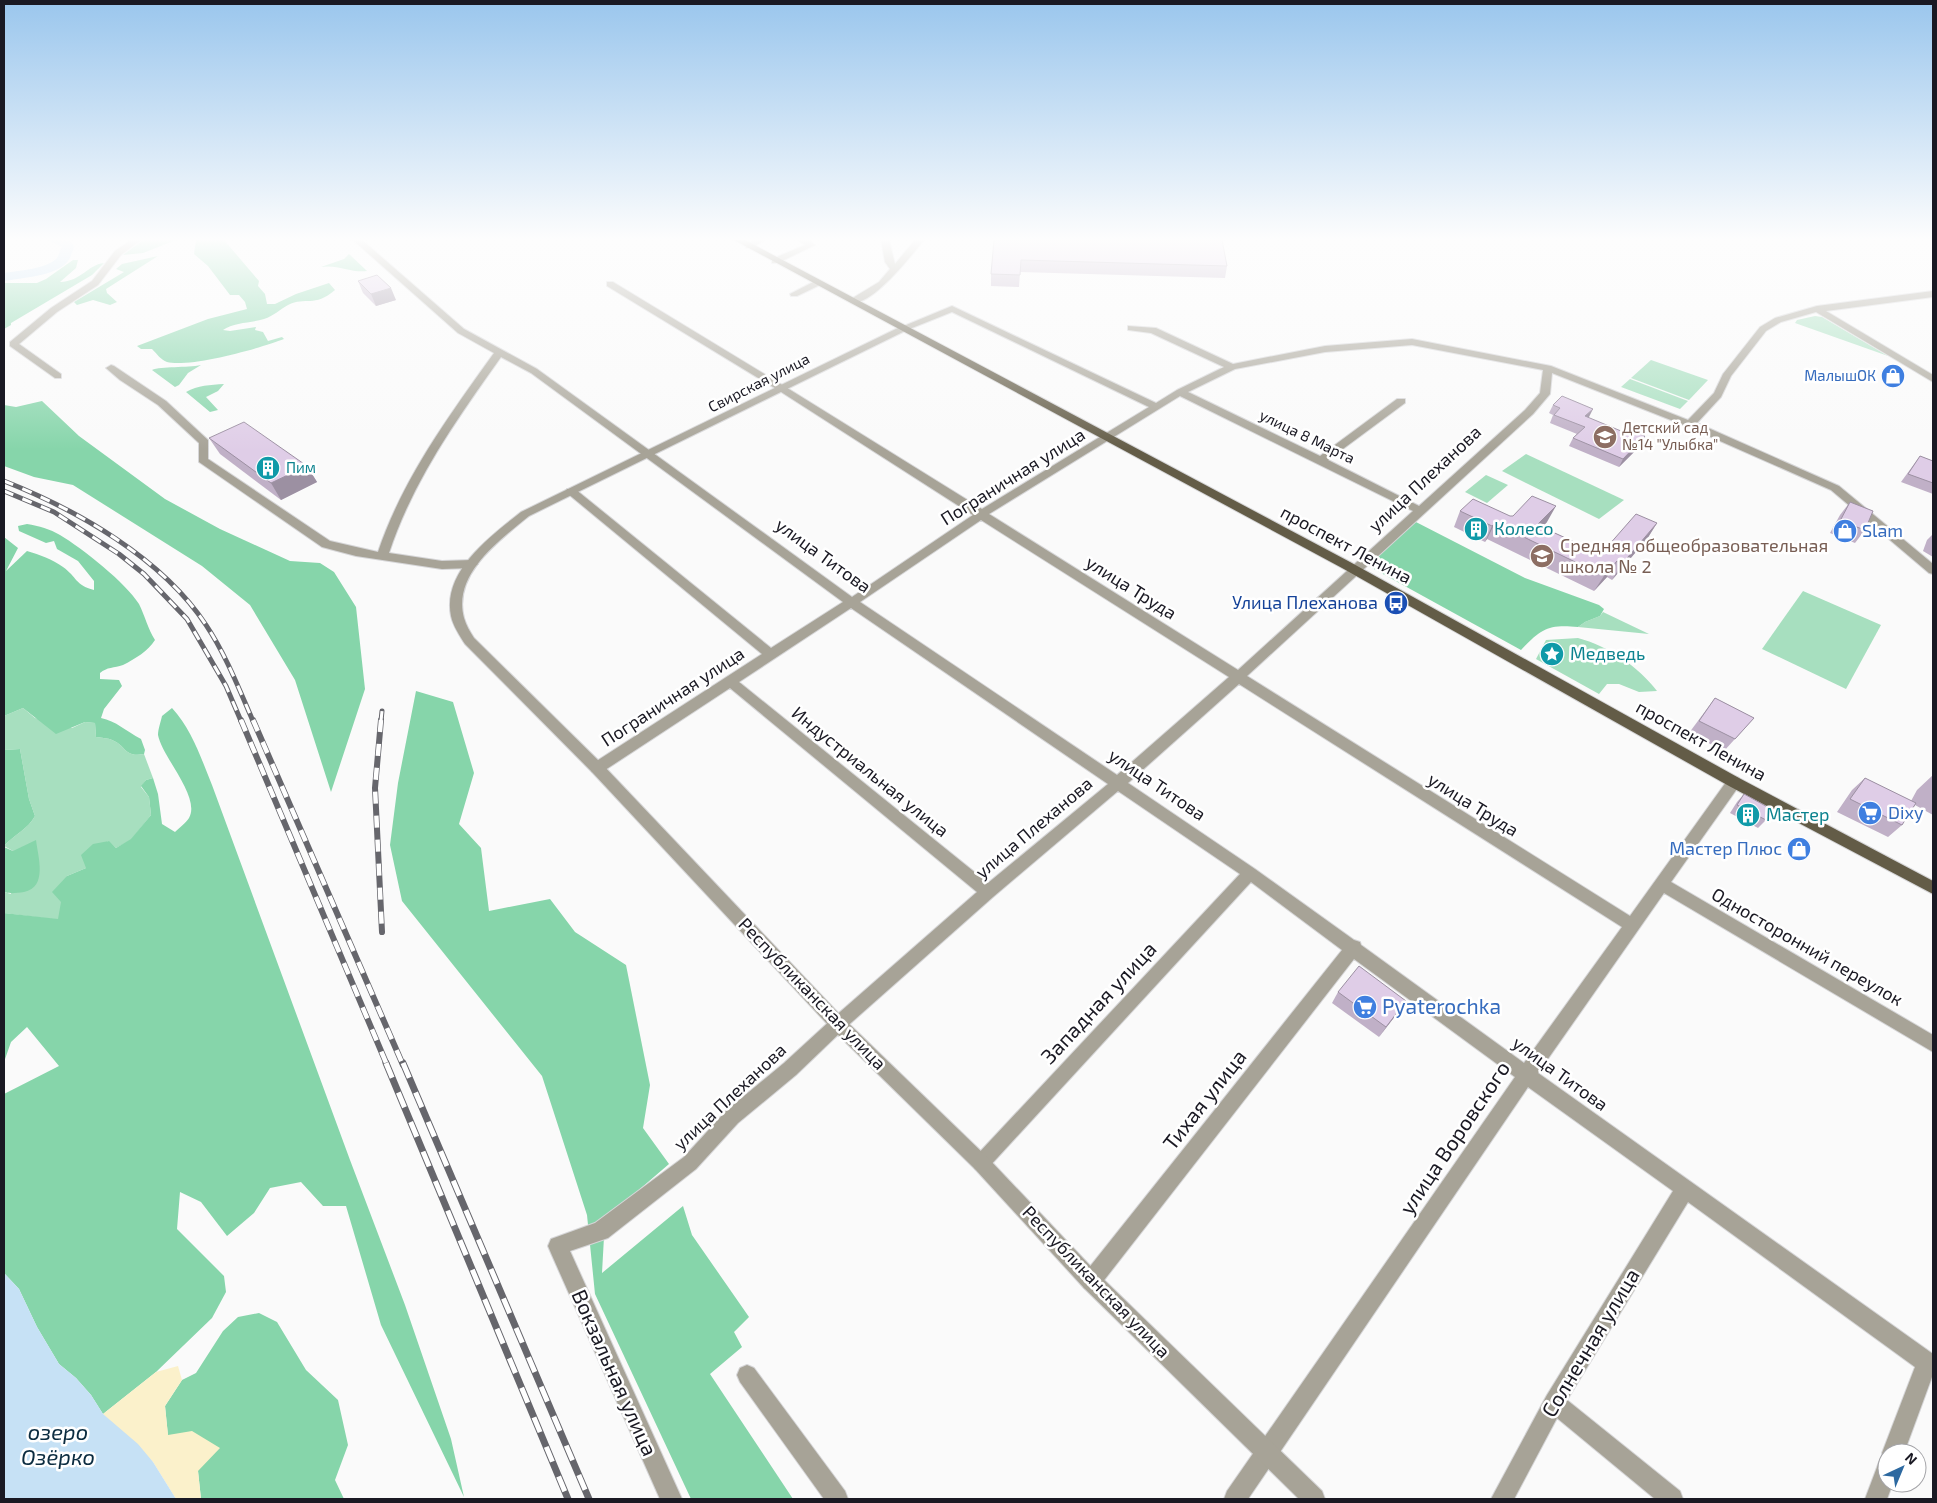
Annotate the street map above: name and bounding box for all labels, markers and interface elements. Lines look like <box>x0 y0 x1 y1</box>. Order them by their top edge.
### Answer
street label: Свирская улица <box>705 349 813 416</box>
shop icon: МалышОК <box>1880 363 1906 389</box>
place label: МалышОК <box>1804 366 1876 384</box>
street label: улица 8 Марта <box>1257 405 1358 468</box>
place label: Детский сад №14 "Улыбка" <box>1622 418 1718 453</box>
street label: улица Плеханова <box>1363 420 1485 536</box>
street label: Пограничная улица <box>936 423 1089 530</box>
school or university icon: Детский сад №14 "Улыбка" <box>1592 424 1618 450</box>
building icon: Пим <box>255 455 281 481</box>
place label: Пим <box>286 458 316 476</box>
street label: проспект Ленина <box>1277 500 1416 588</box>
street label: улица Титова <box>772 513 876 597</box>
building icon: Колесо <box>1463 516 1489 542</box>
place label: Колесо <box>1494 517 1554 539</box>
shop icon: Slam <box>1832 518 1858 544</box>
place label: Slam <box>1862 519 1903 541</box>
place label: Средняя общеобразовательная школа № 2 <box>1560 534 1828 577</box>
school or university icon: Средняя общеобразовательная школа № 2 <box>1529 543 1555 569</box>
street label: улица Труда <box>1082 551 1181 624</box>
bus stop icon: Улица Плеханова <box>1383 590 1409 616</box>
place label: Улица Плеханова <box>1232 591 1378 613</box>
place icon: Медведь <box>1539 641 1565 667</box>
street label: Пограничная улица <box>597 642 748 751</box>
place label: Медведь <box>1570 642 1645 664</box>
street label: проспект Ленина <box>1633 695 1770 785</box>
street label: Индустриальная улица <box>788 701 953 841</box>
street label: улица Титова <box>1105 744 1210 825</box>
street label: улица Труда <box>1424 768 1523 841</box>
street label: улица Плеханова <box>970 772 1096 883</box>
supermarket icon: Dixy <box>1857 800 1883 826</box>
place label: Dixy <box>1888 801 1924 823</box>
building icon: Мастер <box>1735 802 1761 828</box>
place label: Мастер <box>1766 803 1829 825</box>
shop icon: Мастер Плюс <box>1786 836 1812 862</box>
place label: Мастер Плюс <box>1669 837 1782 859</box>
street label: Односторонний переулок <box>1708 882 1907 1010</box>
street label: Республиканская улица <box>734 913 891 1074</box>
street label: Западная улица <box>1035 936 1162 1069</box>
place label: Pyaterochka <box>1382 993 1501 1018</box>
supermarket icon: Pyaterochka <box>1352 994 1378 1020</box>
street label: улица Титова <box>1509 1031 1613 1115</box>
street label: улица Плеханова <box>668 1038 790 1154</box>
street label: Тихая улица <box>1157 1044 1251 1155</box>
street label: улица Воровского <box>1393 1056 1515 1219</box>
street label: Республиканская улица <box>1018 1201 1175 1362</box>
street label: Солнечная улица <box>1536 1263 1645 1421</box>
street label: Вокзальная улица <box>567 1285 663 1460</box>
water label: озеро Озёрко <box>21 1418 95 1469</box>
north arrow <box>1877 1443 1927 1493</box>
text: N <box>1902 1449 1921 1468</box>

